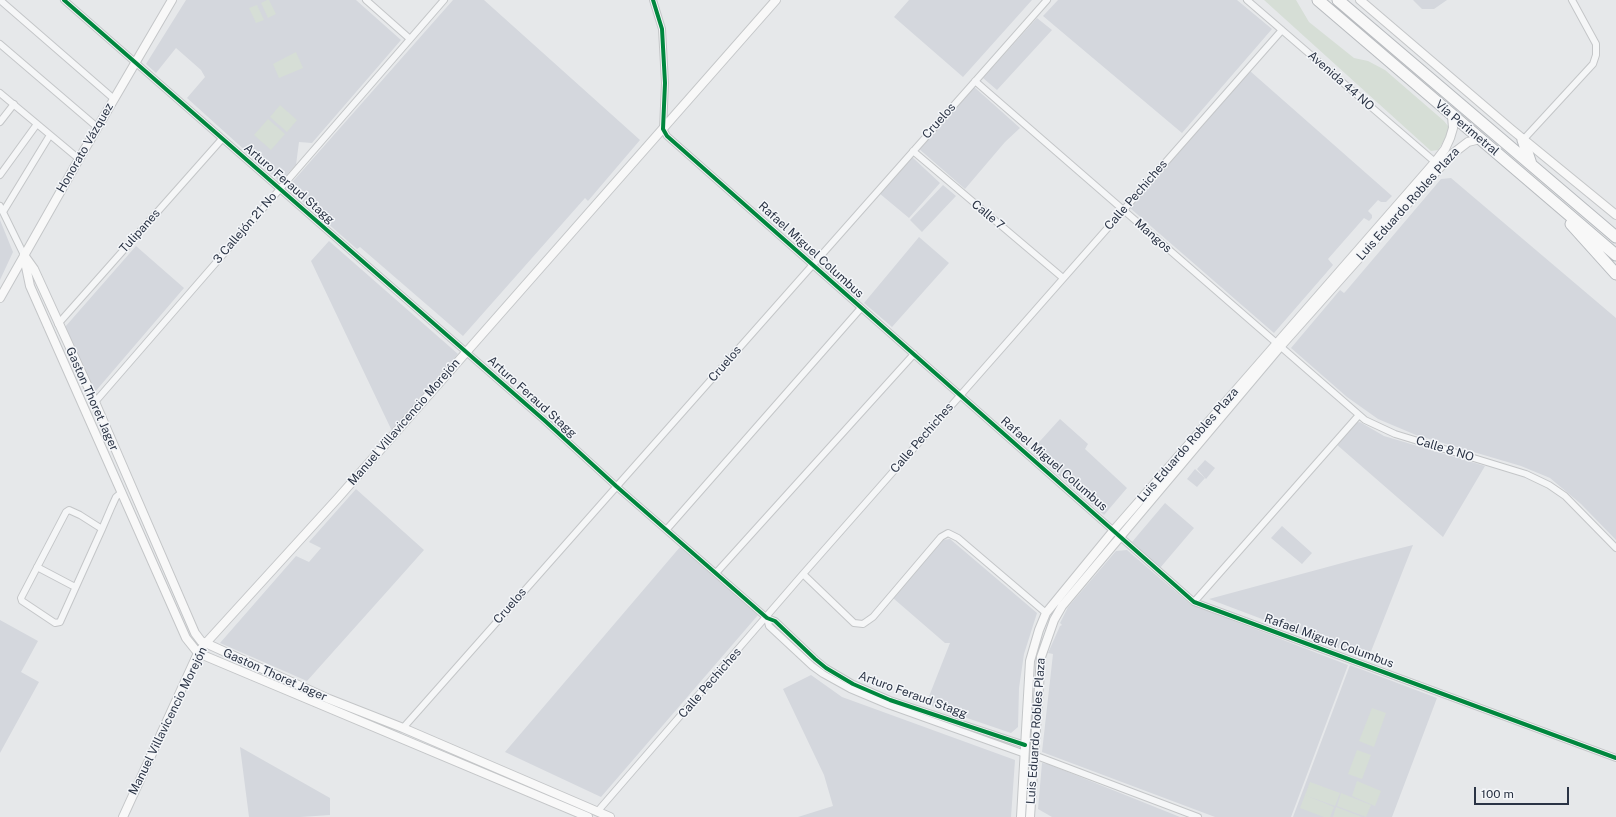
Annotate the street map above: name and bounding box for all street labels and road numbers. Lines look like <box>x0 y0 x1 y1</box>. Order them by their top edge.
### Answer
street label: Avenida 44 NO <box>1305 48 1377 114</box>
street label: Vía Perimetral <box>1432 97 1502 159</box>
street label: Cruelos <box>919 100 959 142</box>
street label: Honorato Vázquez <box>53 101 117 195</box>
street label: Arturo Feraud Stagg <box>241 141 337 227</box>
street label: Luis Eduardo Robles Plaza <box>1354 145 1462 263</box>
street label: Calle Pechiches <box>1102 157 1170 233</box>
street label: 3 Callejón 21 No <box>210 190 280 266</box>
street label: Calle 7 <box>969 197 1007 233</box>
street label: Rafael Miguel Columbus <box>755 199 867 301</box>
street label: Tulipanes <box>117 206 163 256</box>
street label: Mangos <box>1132 216 1174 256</box>
street label: Cruelos <box>706 343 744 385</box>
street label: Gaston Thoret Jager <box>63 345 121 453</box>
street label: Arturo Feraud Stagg <box>485 353 579 441</box>
street label: Manuel Villavicencio Morejón <box>345 356 463 488</box>
street label: Luis Eduardo Robles Plaza <box>1134 385 1242 505</box>
street label: Calle Pechiches <box>888 400 956 476</box>
street label: Rafael Miguel Columbus <box>998 414 1110 514</box>
street label: Calle 8 NO <box>1414 433 1476 465</box>
street label: Cruelos <box>491 585 529 627</box>
street label: Rafael Miguel Columbus <box>1262 611 1396 671</box>
street label: Manuel Villavicencio Morejón <box>126 645 210 797</box>
street label: Calle Pechiches <box>676 645 744 721</box>
street label: Gaston Thoret Jager <box>221 646 329 704</box>
street label: Luis Eduardo Robles Plaza <box>1024 657 1048 805</box>
street label: Arturo Feraud Stagg <box>857 669 969 721</box>

